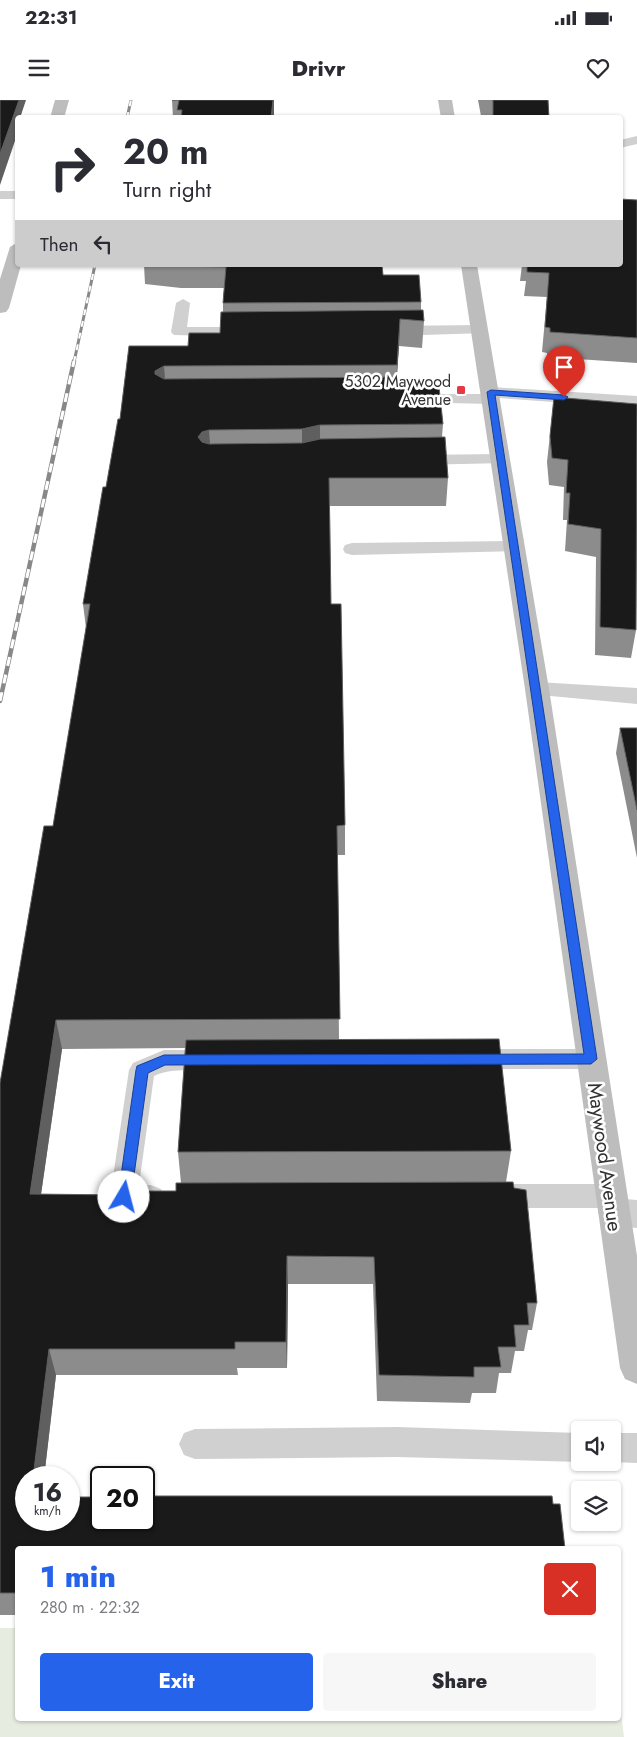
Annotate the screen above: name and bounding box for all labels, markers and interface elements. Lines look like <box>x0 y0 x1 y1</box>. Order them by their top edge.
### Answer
text: 22:31 <box>25 4 78 31</box>
text: Drivr <box>292 52 345 84</box>
icon: menu <box>25 54 53 82</box>
icon: heart <box>584 54 612 82</box>
text: 20 m <box>123 127 208 177</box>
icon: right <box>40 135 105 200</box>
text: Turn right <box>123 173 211 205</box>
icon: left <box>89 230 117 258</box>
text: Then <box>40 231 79 258</box>
pin <box>543 346 585 397</box>
icon: arrive <box>550 353 578 381</box>
place label: 5302 Maywood Avenue <box>344 370 451 411</box>
marker: 5302 Maywood Avenue <box>455 384 467 396</box>
street label: Maywood Avenue <box>580 1081 629 1233</box>
position arrow <box>97 1170 149 1222</box>
map controls <box>571 1421 621 1531</box>
button: sound <box>571 1421 621 1471</box>
speed limit sign: 20 <box>90 1466 155 1531</box>
text: 16 <box>33 1474 62 1510</box>
button: layers <box>571 1481 621 1531</box>
text: km/h <box>34 1502 61 1520</box>
text: 1 min <box>40 1555 116 1598</box>
button: close <box>544 1563 596 1615</box>
text: 280 m · 22:32 <box>40 1596 140 1619</box>
button: Exit <box>40 1653 313 1711</box>
button: Share <box>323 1653 596 1711</box>

